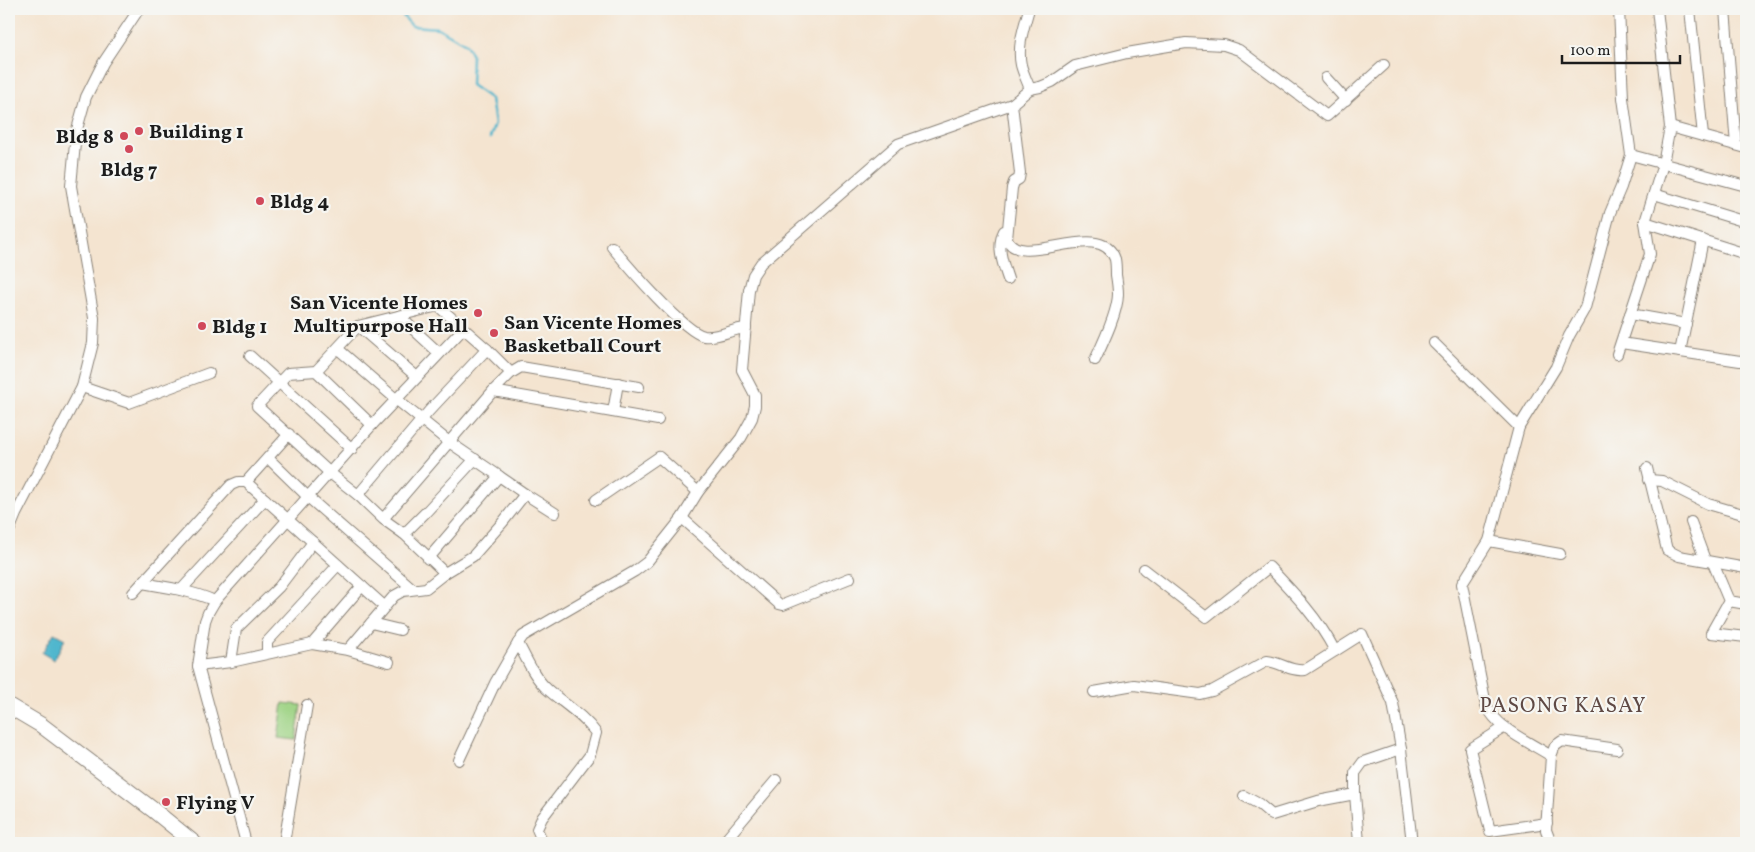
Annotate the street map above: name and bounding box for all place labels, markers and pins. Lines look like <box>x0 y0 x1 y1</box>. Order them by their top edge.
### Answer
place label: Building 1 <box>149 119 244 147</box>
place label: Bldg 8 <box>56 124 114 152</box>
marker: Building 1 <box>133 125 145 137</box>
marker: Bldg 8 <box>118 130 130 142</box>
marker: Bldg 7 <box>123 143 135 155</box>
place label: Bldg 7 <box>101 157 157 185</box>
place label: Bldg 4 <box>270 189 329 217</box>
marker: Bldg 4 <box>254 195 266 207</box>
place label: San Vicente Homes Multipurpose Hall <box>290 290 468 341</box>
marker: San Vicente Homes Multipurpose Hall <box>472 307 484 319</box>
place label: San Vicente Homes Basketball Court <box>504 310 682 361</box>
place label: Bldg 1 <box>212 314 267 342</box>
marker: Bldg 1 <box>196 320 208 332</box>
marker: San Vicente Homes Basketball Court <box>488 327 500 339</box>
place label: Flying V <box>176 790 254 818</box>
marker: Flying V <box>160 796 172 808</box>

